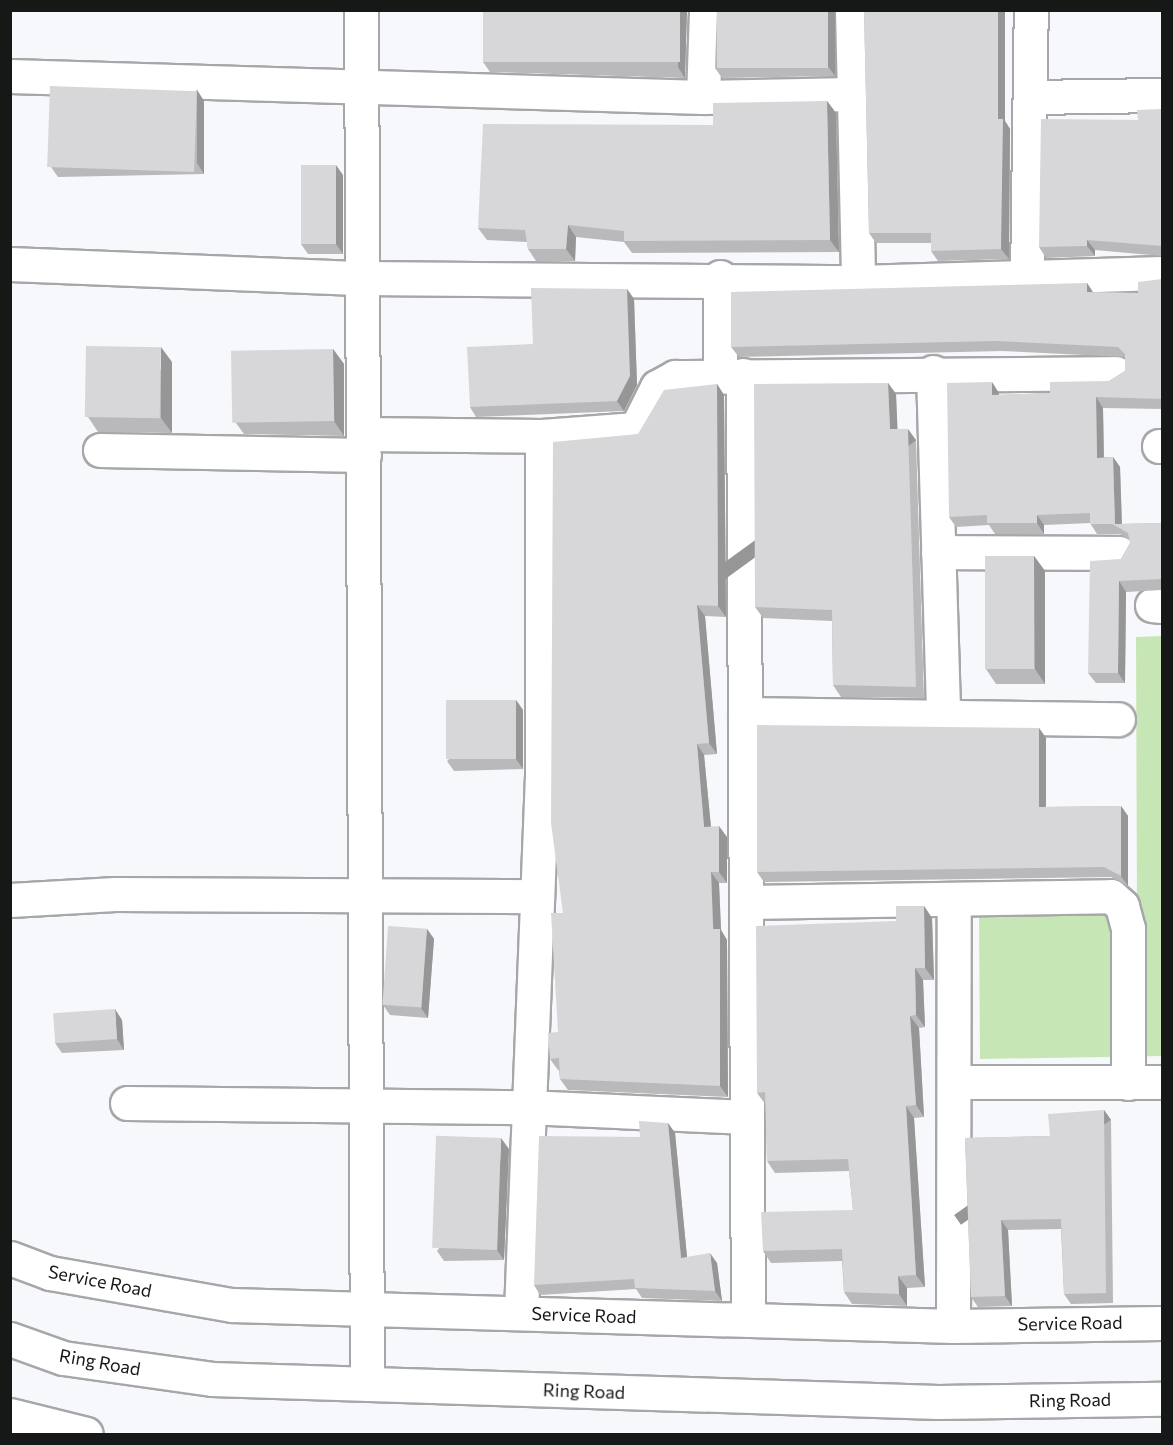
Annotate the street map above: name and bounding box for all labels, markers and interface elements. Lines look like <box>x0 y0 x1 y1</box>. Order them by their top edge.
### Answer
street label: Service Road <box>46 1260 154 1302</box>
street label: Service Road <box>531 1302 637 1328</box>
street label: Service Road <box>1017 1311 1123 1335</box>
street label: Ring Road <box>58 1344 142 1380</box>
street label: Ring Road <box>543 1379 625 1403</box>
street label: Ring Road <box>1029 1388 1111 1412</box>

